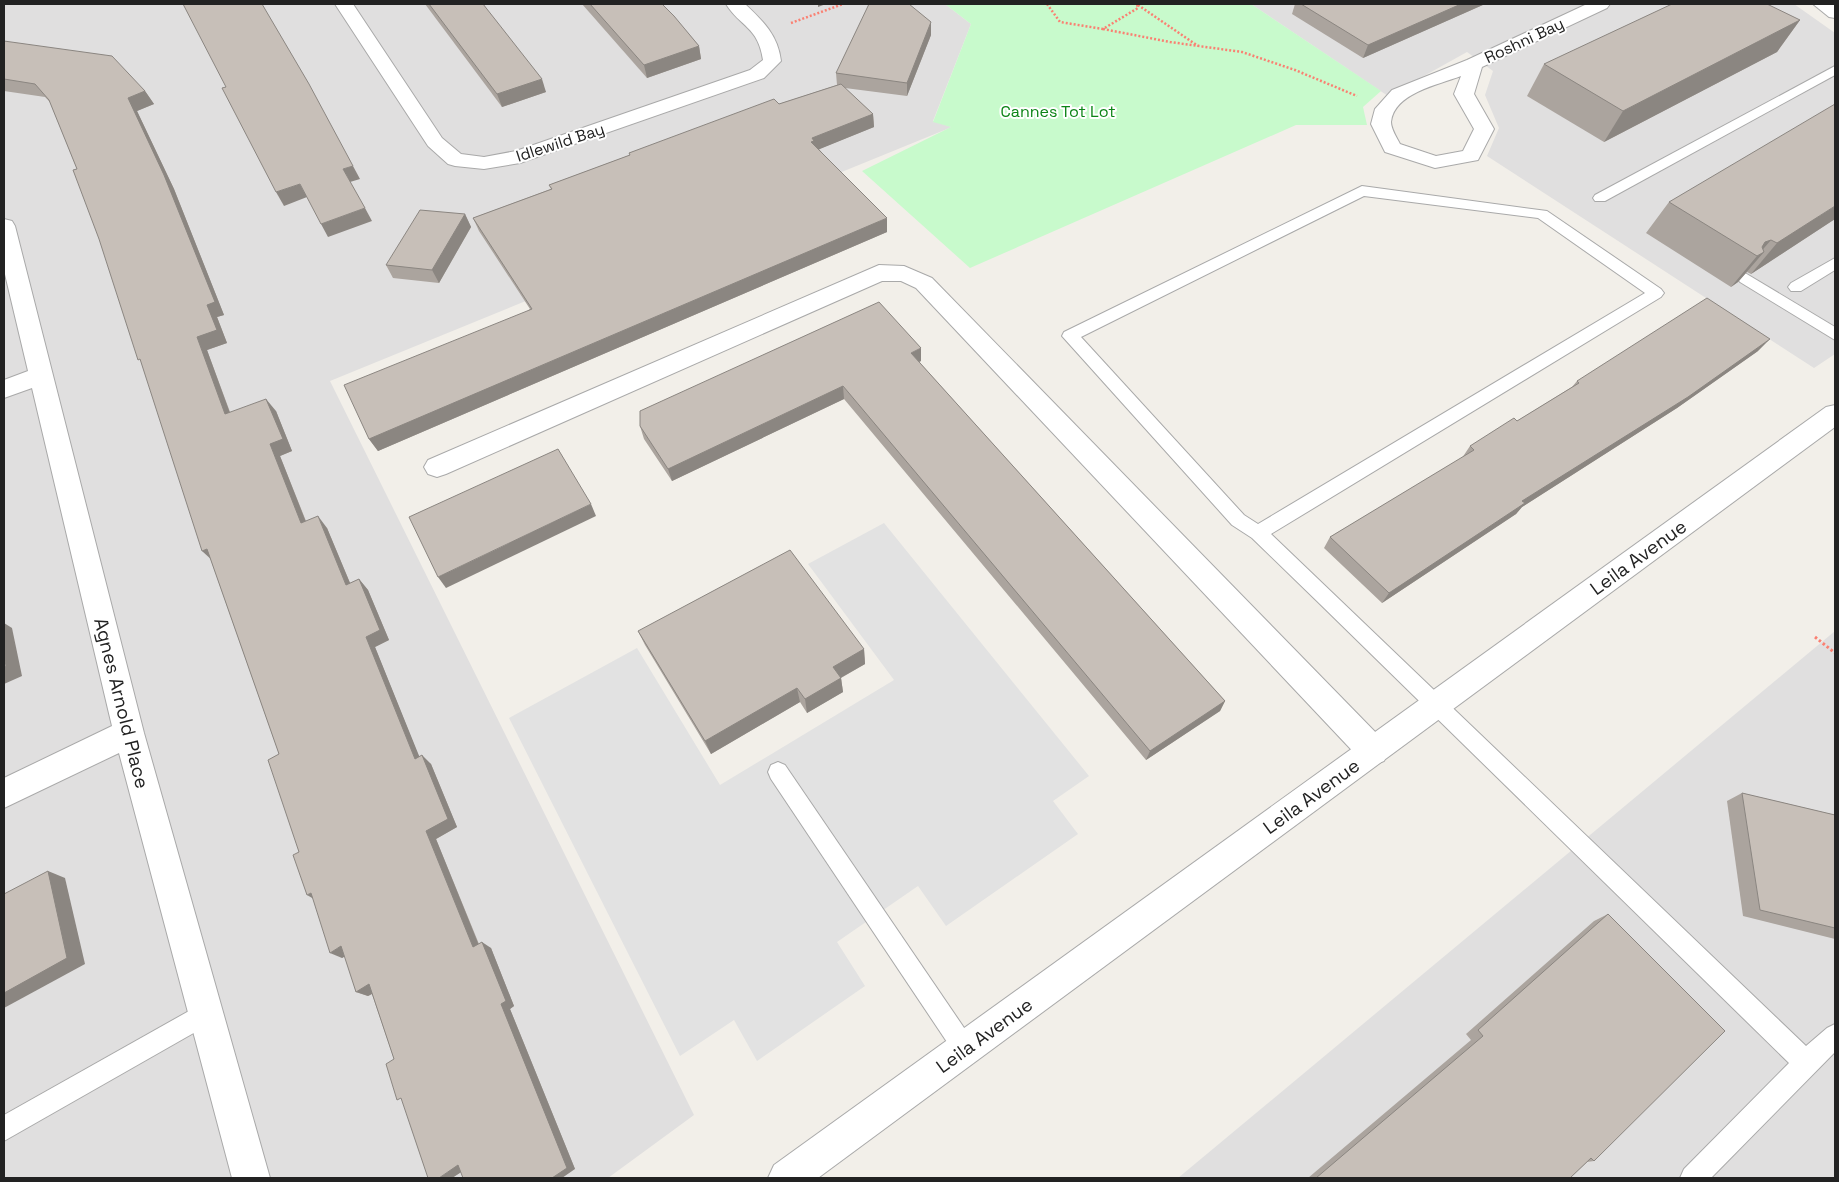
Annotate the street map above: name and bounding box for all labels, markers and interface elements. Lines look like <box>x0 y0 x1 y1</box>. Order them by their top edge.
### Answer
street label: Roshni Bay <box>1481 13 1567 68</box>
park label: Cannes Tot Lot <box>1000 101 1116 122</box>
street label: Idlewild Bay <box>513 118 607 167</box>
street label: Leila Avenue <box>1585 514 1692 601</box>
street label: Agnes Arnold Place <box>88 615 155 791</box>
street label: Leila Avenue <box>1258 753 1365 840</box>
street label: Leila Avenue <box>931 992 1038 1079</box>

